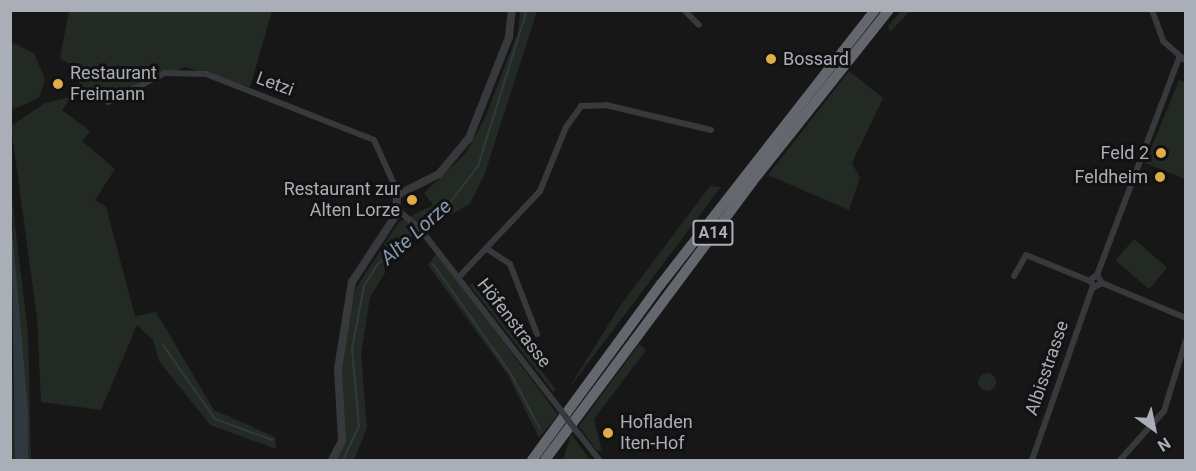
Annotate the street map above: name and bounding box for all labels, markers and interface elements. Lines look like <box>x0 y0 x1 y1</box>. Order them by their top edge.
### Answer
place label: Bossard <box>783 48 849 70</box>
marker: Bossard <box>764 52 778 66</box>
place label: Restaurant Freimann <box>70 63 157 106</box>
street label: Letzi <box>253 67 297 101</box>
marker: Restaurant Freimann <box>51 77 65 91</box>
place label: Feld 2 <box>1101 142 1149 164</box>
marker: Feld 2 <box>1154 146 1168 160</box>
place label: Feldheim <box>1075 166 1148 188</box>
marker: Feldheim <box>1153 170 1167 184</box>
place label: Restaurant zur Alten Lorze <box>284 179 400 222</box>
marker: Restaurant zur Alten Lorze <box>405 193 419 207</box>
water label: Alte Lorze <box>376 194 456 270</box>
road number: A14 <box>692 220 734 246</box>
street label: Höfenstrasse <box>472 274 556 372</box>
street label: Albisstrasse <box>1021 318 1073 418</box>
north arrow <box>1124 399 1184 459</box>
place label: Hofladen Iten-Hof <box>620 412 693 454</box>
marker: Hofladen Iten-Hof <box>601 426 615 440</box>
text: N <box>1154 433 1174 456</box>

